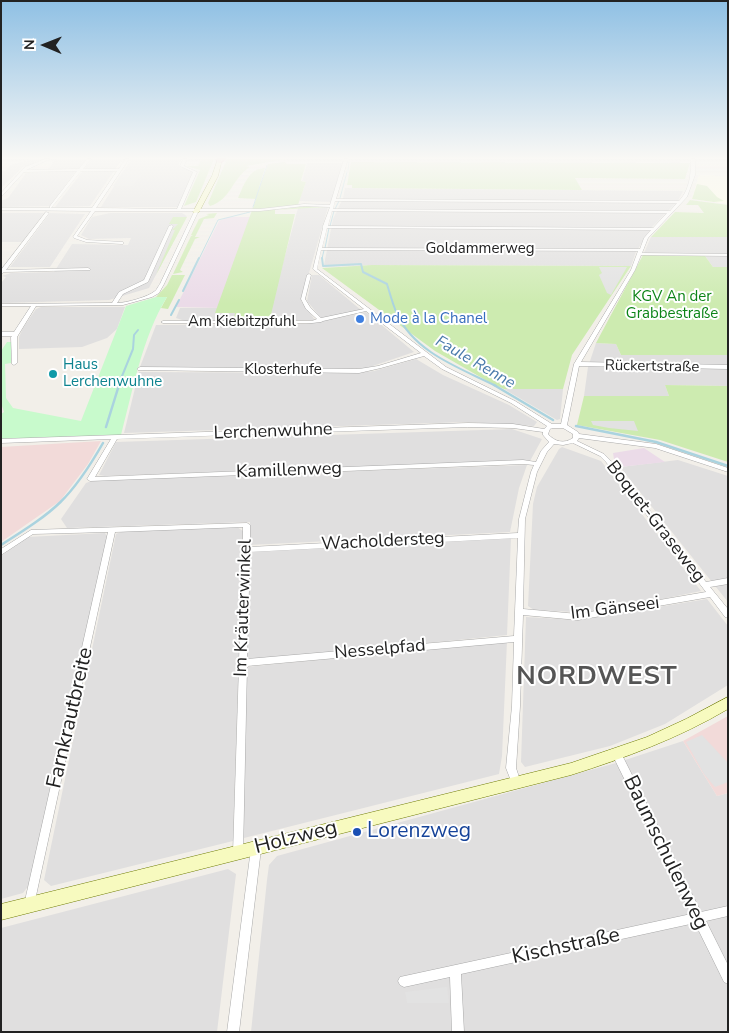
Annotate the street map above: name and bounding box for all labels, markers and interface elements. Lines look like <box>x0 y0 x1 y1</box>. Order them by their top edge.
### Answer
north arrow <box>20 20 70 70</box>
text: N <box>20 39 39 50</box>
street label: Goldammerweg <box>425 240 535 258</box>
park label: KGV An der Grabbestraße <box>626 288 718 323</box>
place label: Mode à la Chanel <box>370 310 487 328</box>
street label: Am Kiebitzpfuhl <box>188 313 296 331</box>
marker: Mode à la Chanel <box>354 313 366 325</box>
water label: Faule Renne <box>432 332 518 394</box>
place label: Haus Lerchenwuhne <box>63 356 162 391</box>
street label: Rückertstraße <box>605 357 699 377</box>
street label: Klosterhufe <box>244 361 322 379</box>
marker: Haus Lerchenwuhne <box>47 368 59 380</box>
street label: Lerchenwuhne <box>213 419 333 445</box>
street label: Boquet-Graseweg <box>601 457 709 587</box>
street label: Kamillenweg <box>236 458 342 484</box>
street label: Wacholdersteg <box>321 528 445 556</box>
street label: Im Kräuterwinkel <box>231 539 257 677</box>
street label: Im Gänseei <box>569 593 661 625</box>
street label: Nesselpfad <box>334 635 426 665</box>
street label: Farnkrautbreite <box>43 645 99 791</box>
district label: NORDWEST <box>515 662 679 694</box>
street label: Baumschulenweg <box>617 772 713 934</box>
street label: Holzweg <box>252 816 340 860</box>
place label: Lorenzweg <box>367 819 471 845</box>
marker: Lorenzweg <box>351 826 363 838</box>
street label: Kischstraße <box>510 923 622 971</box>

